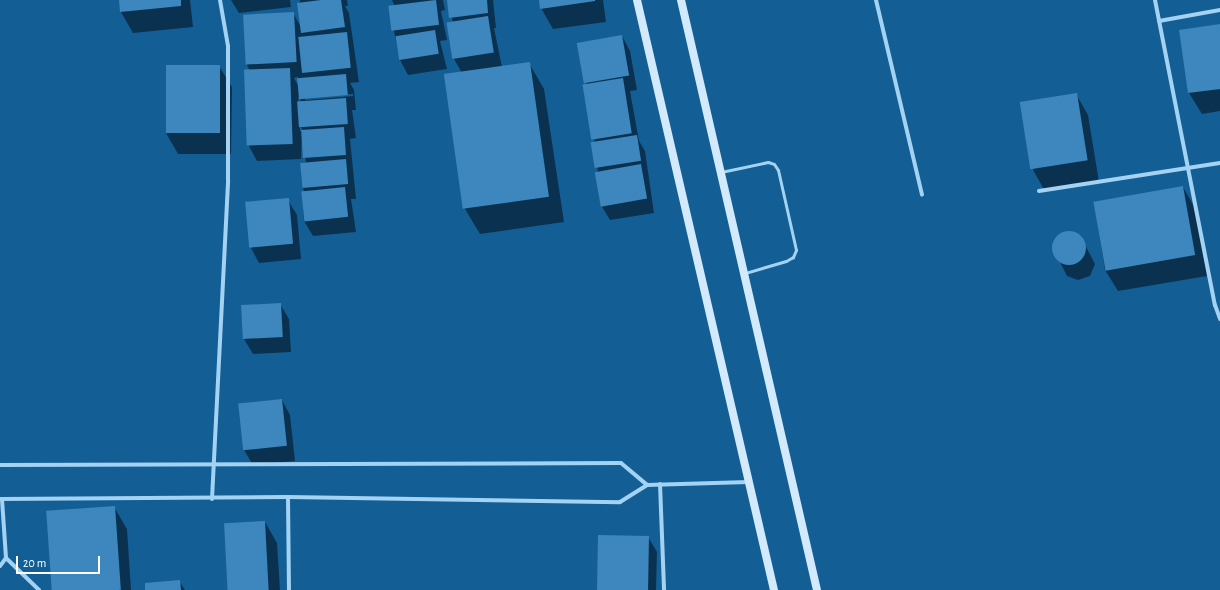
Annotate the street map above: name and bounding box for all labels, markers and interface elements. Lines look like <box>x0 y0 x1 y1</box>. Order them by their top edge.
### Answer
scale bar <box>18 548 102 574</box>
text: 20 m <box>23 557 46 569</box>

